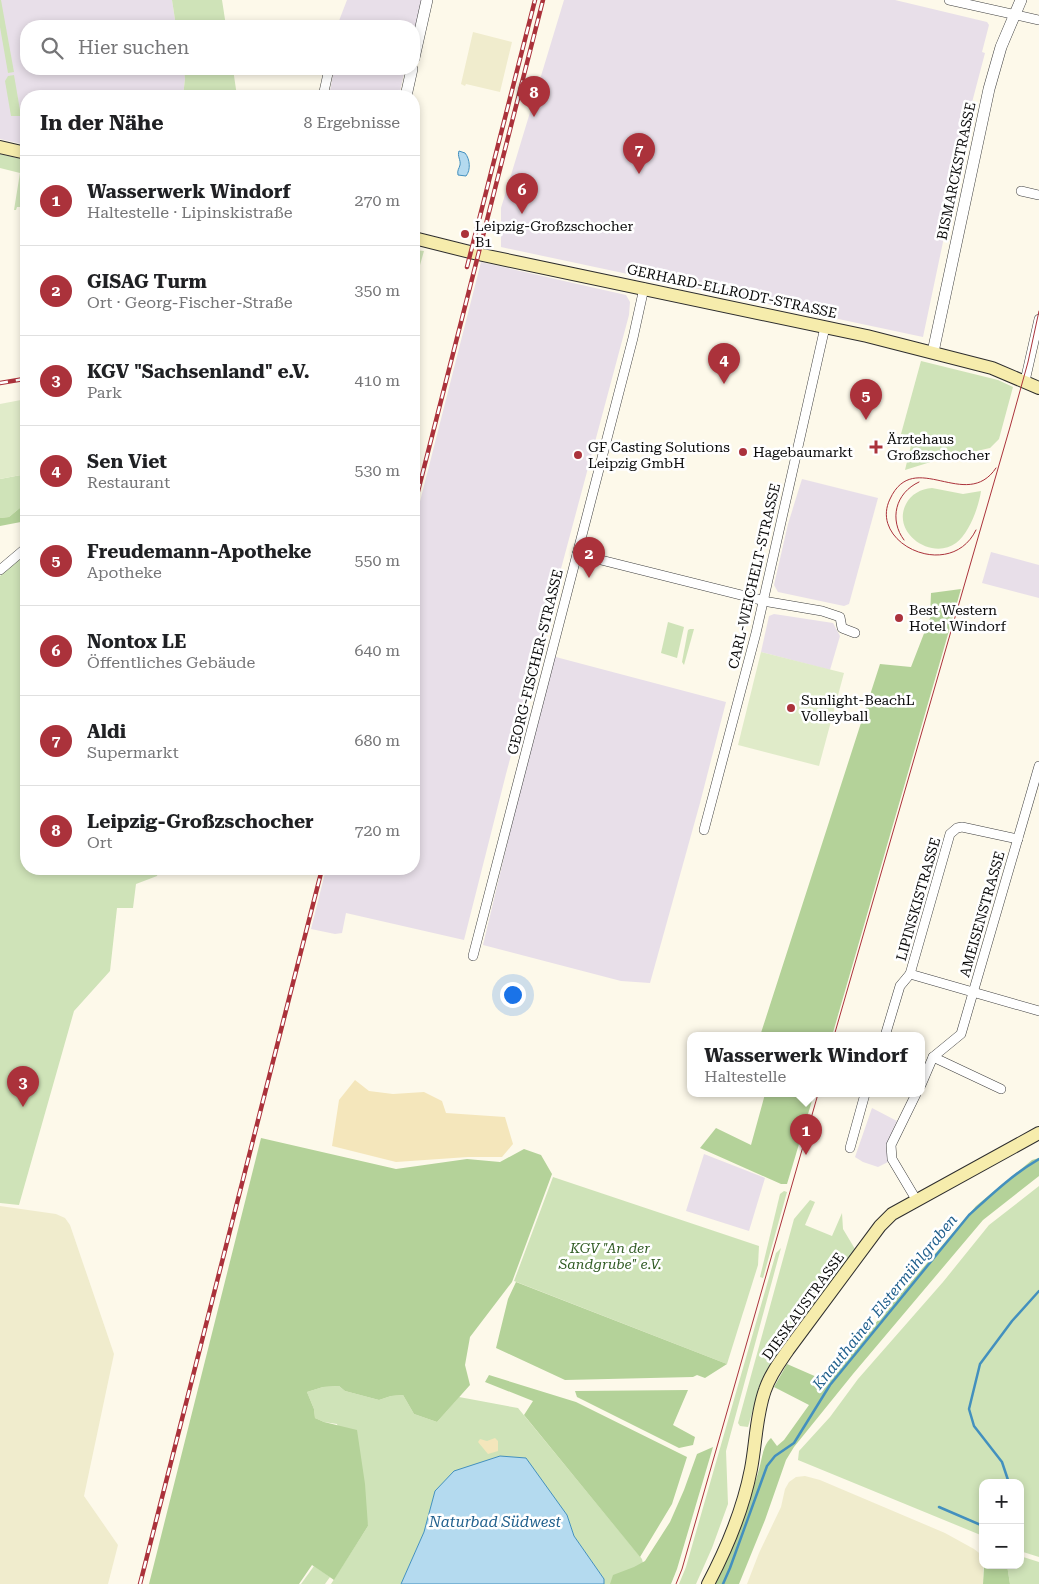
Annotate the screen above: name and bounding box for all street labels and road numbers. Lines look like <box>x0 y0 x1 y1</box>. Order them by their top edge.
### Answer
street label: BISMARCKSTRASSE <box>934 101 978 241</box>
street label: GERHARD-ELLRODT-STRASSE <box>626 261 839 321</box>
street label: CARL-WEICHELT-STRASSE <box>725 482 783 670</box>
street label: GEORG-FISCHER-STRASSE <box>504 568 566 756</box>
street label: LIPINSKISTRASSE <box>893 836 943 962</box>
street label: AMEISENSTRASSE <box>956 849 1008 979</box>
street label: DIESKAUSTRASSE <box>759 1249 847 1363</box>

